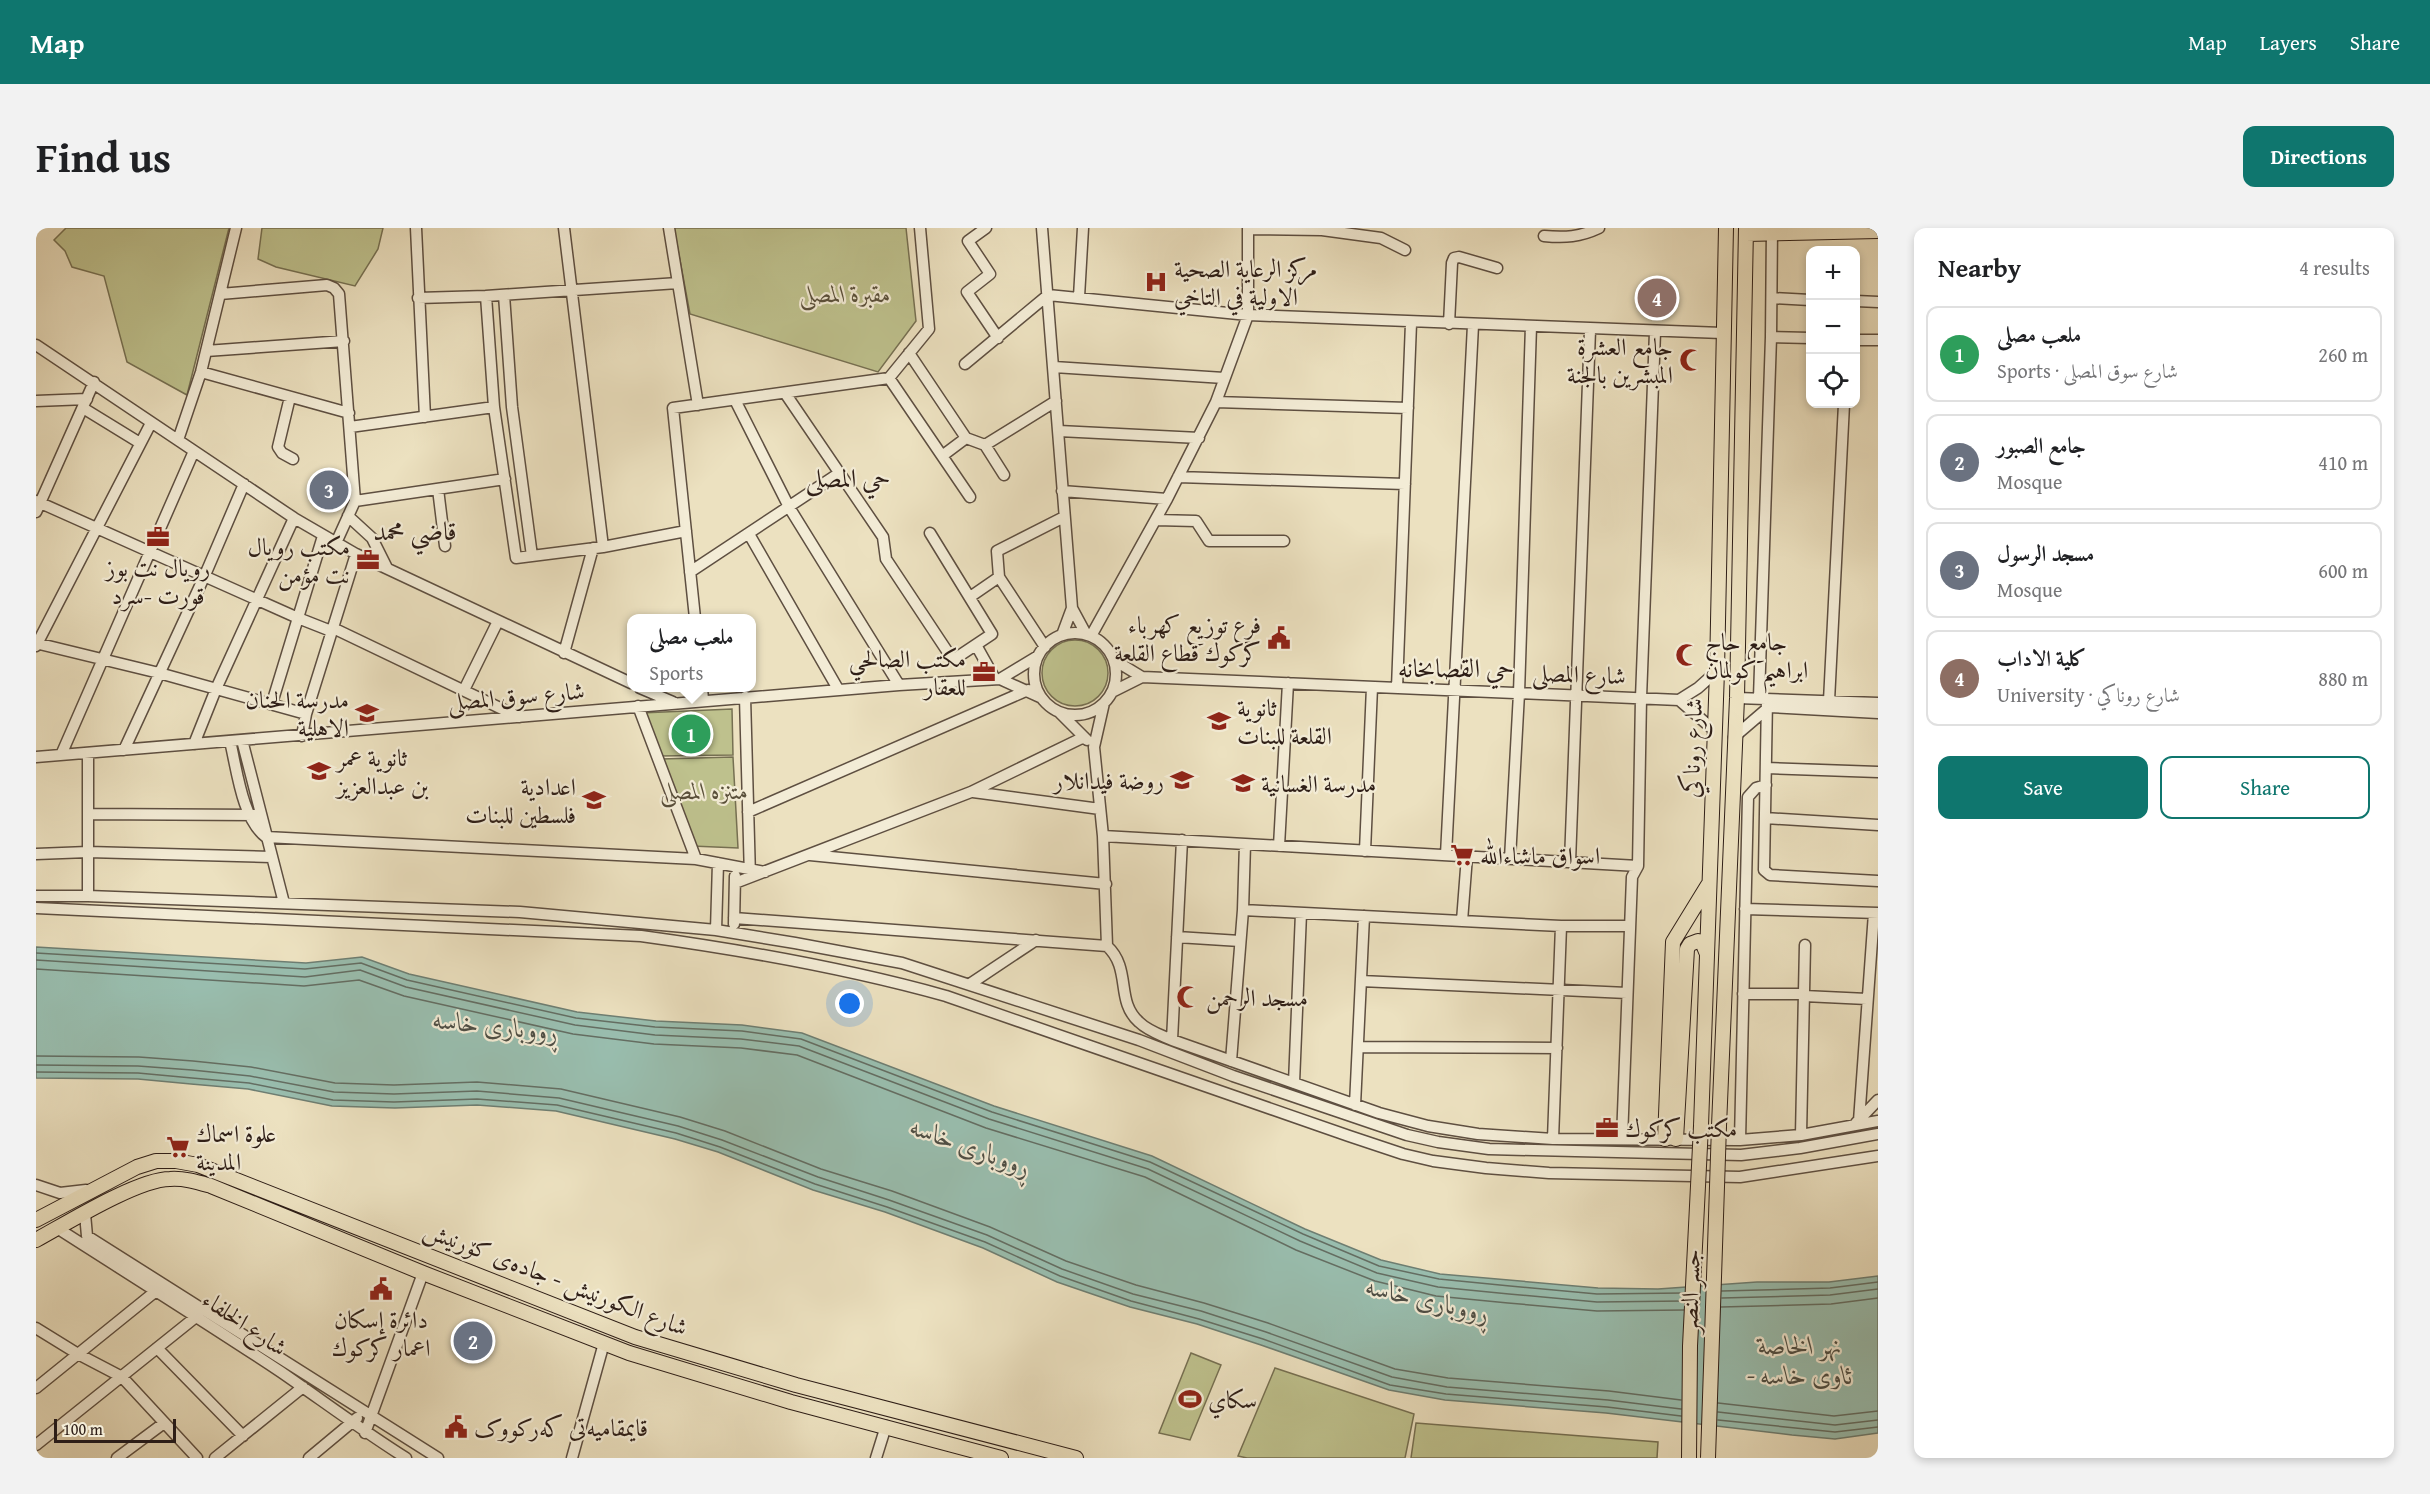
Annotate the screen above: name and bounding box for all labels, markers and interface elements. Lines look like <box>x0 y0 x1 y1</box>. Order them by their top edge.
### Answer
text: Map <box>30 22 84 63</box>
text: Map <box>2188 27 2227 58</box>
text: Layers <box>2260 27 2317 58</box>
text: Share <box>2350 27 2400 58</box>
text: Find us <box>36 126 171 187</box>
button: Directions <box>2243 126 2394 187</box>
map controls <box>1806 246 1860 408</box>
button: + <box>1806 246 1860 300</box>
text: Nearby <box>1938 248 2021 287</box>
place label: مركز الرعاية الصحية الاولية في التاخي <box>1174 251 1317 316</box>
text: 4 results <box>2299 253 2370 282</box>
hospital icon: مركز الرعاية الصحية الاولية في التاخي <box>1143 269 1169 295</box>
park label: مقبرة المصلى <box>799 276 891 311</box>
pin: 4 <box>1638 276 1676 320</box>
button: − <box>1806 300 1860 354</box>
text: ملعب مصلى <box>1997 318 2081 350</box>
place label: جامع العشرة المبشرين بالجنة <box>1567 329 1673 392</box>
text: 1 <box>1954 340 1965 369</box>
text: 260 m <box>2318 340 2368 369</box>
mosque icon: جامع العشرة المبشرين بالجنة <box>1678 347 1704 373</box>
button: locate <box>1806 354 1860 408</box>
text: Sports · شارع سوق المصلى <box>1997 356 2178 385</box>
text: جامع الصبور <box>1997 429 2086 461</box>
text: 2 <box>1954 448 1965 477</box>
text: 410 m <box>2318 448 2368 477</box>
district label: حي المصلى <box>805 458 891 500</box>
text: Mosque <box>1997 467 2062 496</box>
pin: 3 <box>310 468 348 512</box>
district label: قاضي محمد <box>373 511 457 555</box>
office icon: رويال نت بوز قورت -سرد <box>145 524 171 550</box>
place label: مكتب رويال نت مؤمن <box>248 529 350 592</box>
text: مسجد الرسول <box>1997 537 2094 569</box>
office icon: مكتب رويال نت مؤمن <box>355 547 381 573</box>
place label: رويال نت بوز قورت -سرد <box>104 550 210 613</box>
text: 3 <box>1954 556 1965 585</box>
text: 600 m <box>2318 556 2368 585</box>
text: Mosque <box>1997 575 2062 604</box>
place label: فرع توزيع كهرباء كركوك قطاع القلعة <box>1114 607 1261 673</box>
popup <box>627 614 756 692</box>
text: ملعب مصلى <box>649 620 734 652</box>
place label: جامع حاج ابراهيم كولمان <box>1705 624 1808 694</box>
public building icon: فرع توزيع كهرباء كركوك قطاع القلعة <box>1266 625 1292 651</box>
place label: مكتب الصالحي للعقار <box>849 641 966 704</box>
mosque icon: جامع حاج ابراهيم كولمان <box>1674 642 1700 668</box>
text: كلية الاداب <box>1997 642 2087 674</box>
district label: حي القصابخانه <box>1398 648 1514 690</box>
street label: شارع المصلى <box>1531 655 1627 696</box>
text: Sports <box>649 658 703 687</box>
office icon: مكتب الصالحي للعقار <box>971 659 997 685</box>
text: 4 <box>1954 664 1965 693</box>
text: 880 m <box>2318 664 2368 693</box>
street label: شارع سوق المصلى <box>446 673 586 722</box>
text: University · شارع روناكي <box>1997 680 2180 709</box>
place label: مدرسة الحنان الاهلية <box>245 682 349 745</box>
place label: ثانوية القلعة للبنات <box>1237 690 1332 753</box>
street label: شارع روناكي <box>1673 698 1714 799</box>
school or university icon: مدرسة الحنان الاهلية <box>354 700 380 726</box>
school or university icon: ثانوية القلعة للبنات <box>1206 708 1232 734</box>
pin: 1 <box>672 712 710 756</box>
place label: ثانوية عمر بن عبدالعزيز <box>334 740 429 803</box>
button: Save <box>1938 756 2148 819</box>
button: Share <box>2160 756 2370 819</box>
school or university icon: ثانوية عمر بن عبدالعزيز <box>306 758 332 784</box>
place label: روضة فيدانلار <box>1052 763 1164 798</box>
place label: مدرسة الغسانية <box>1261 766 1376 801</box>
school or university icon: روضة فيدانلار <box>1169 767 1195 793</box>
place label: اعدادية فلسطين للبنات <box>465 769 576 832</box>
school or university icon: مدرسة الغسانية <box>1230 770 1256 796</box>
park label: متنزه المصلى <box>659 773 749 808</box>
school or university icon: اعدادية فلسطين للبنات <box>581 787 607 813</box>
place label: اسواق ماشاءالله <box>1480 837 1600 873</box>
supermarket icon: اسواق ماشاءالله <box>1449 842 1475 868</box>
place label: مسجد الرحمن <box>1206 980 1308 1015</box>
mosque icon: مسجد الرحمن <box>1175 984 1201 1010</box>
your location <box>835 989 864 1018</box>
water label: ڕووباری خاسە <box>431 999 561 1054</box>
water label: ڕووباری خاسە <box>904 1106 1037 1189</box>
place label: مكتب كركوك <box>1625 1111 1737 1146</box>
office icon: مكتب كركوك <box>1594 1115 1620 1141</box>
place label: علوة اسماك المدينة <box>196 1116 276 1179</box>
supermarket icon: علوة اسماك المدينة <box>165 1134 191 1160</box>
street label: شارع الكورنيش - جادەی کۆرنیش <box>418 1211 693 1347</box>
street label: جسر النصر <box>1671 1248 1709 1337</box>
water label: ڕووباری خاسە <box>1362 1266 1494 1335</box>
public building icon: دائرة إسكان اعمار كركوك <box>368 1276 394 1302</box>
street label: شارع الخلفاء <box>194 1282 294 1367</box>
place label: دائرة إسكان اعمار كركوك <box>331 1302 431 1365</box>
pin: 2 <box>454 1318 492 1364</box>
water label: نهر الخاصة - ئاوی خاسە <box>1747 1325 1853 1394</box>
place label: سكاي <box>1208 1382 1257 1419</box>
sports icon: سكاي <box>1177 1386 1203 1412</box>
place label: قایمقامیەتی کەرکووک <box>474 1410 648 1445</box>
public building icon: قایمقامیەتی کەرکووک <box>443 1414 469 1440</box>
scale bar <box>54 1416 176 1444</box>
text: 100 m <box>63 1417 103 1441</box>

